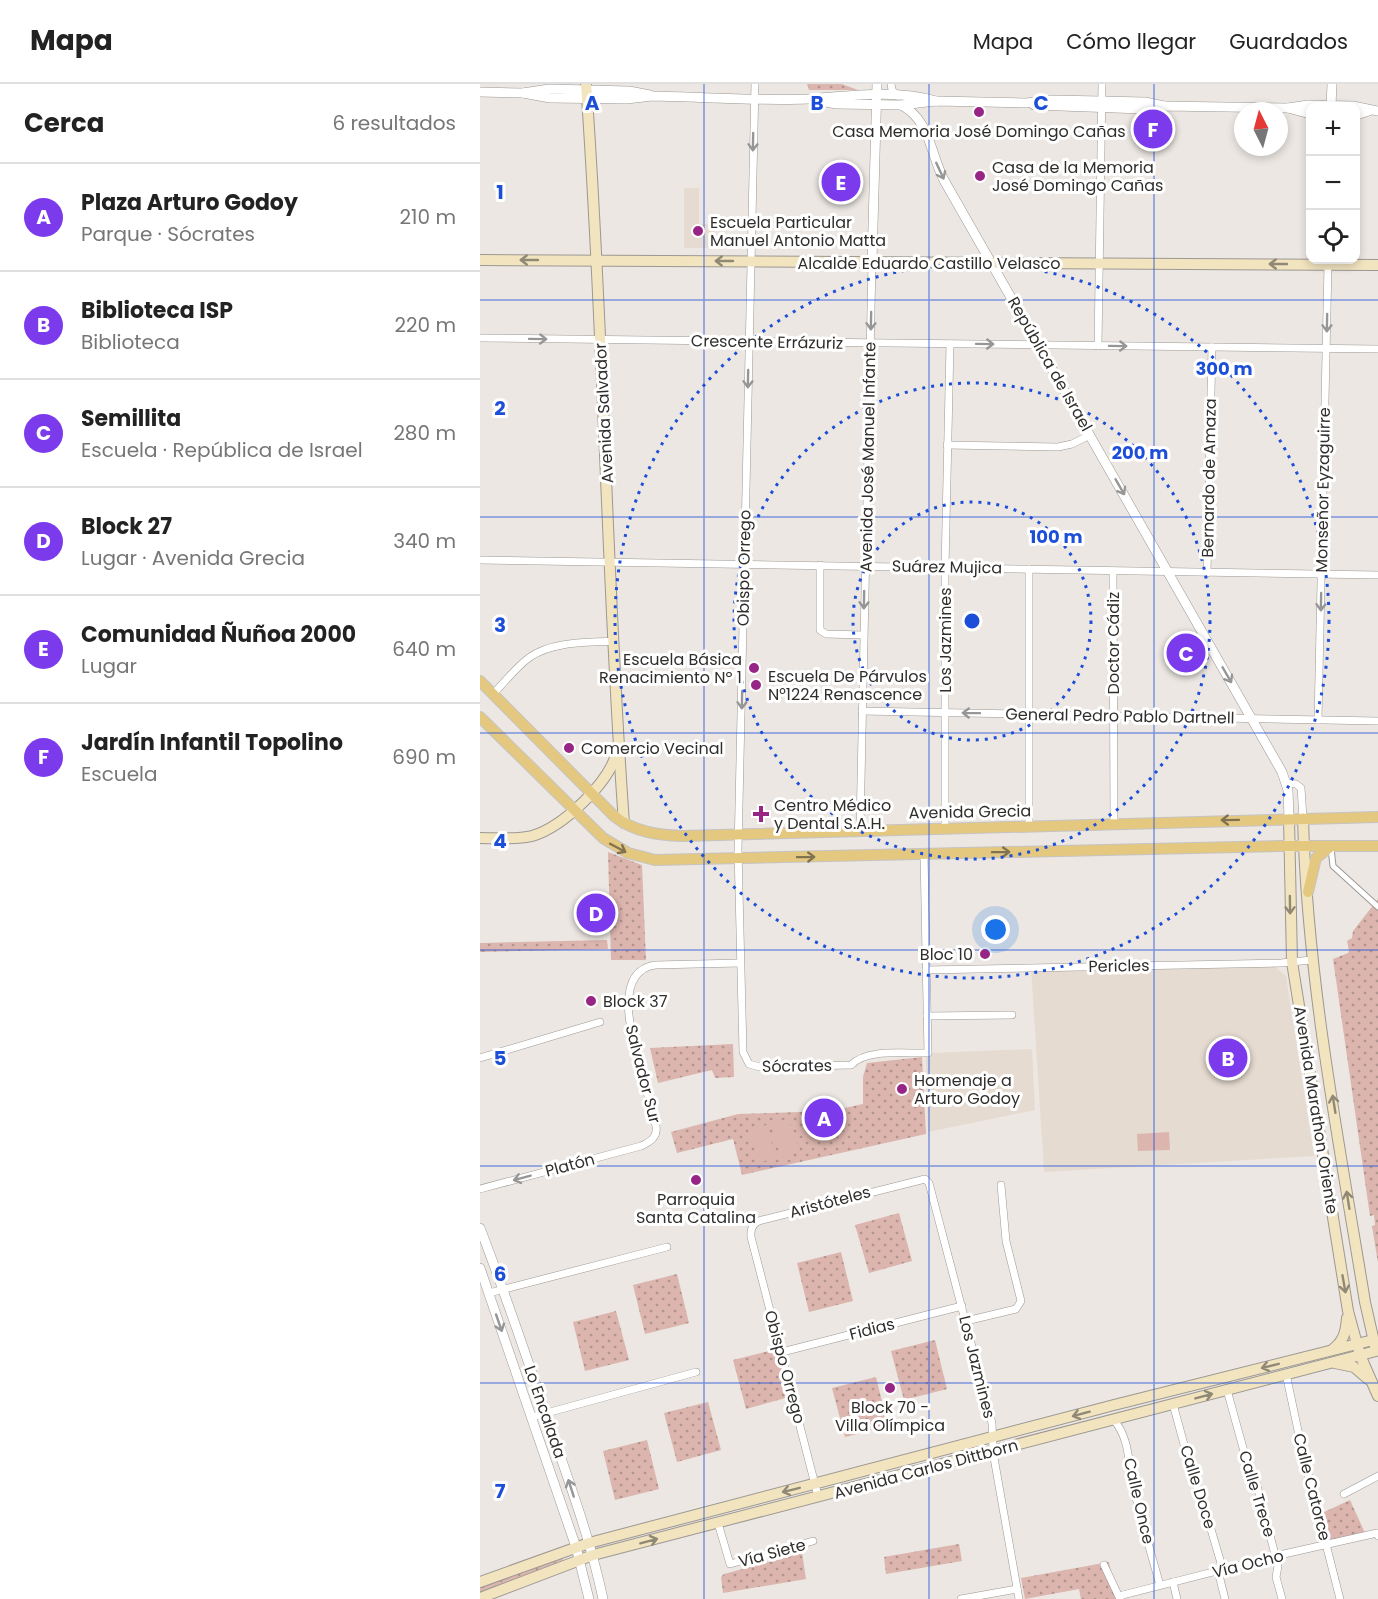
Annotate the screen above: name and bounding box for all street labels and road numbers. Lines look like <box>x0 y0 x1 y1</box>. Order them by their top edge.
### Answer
street label: Alcalde Eduardo Castillo Velasco <box>797 252 1061 275</box>
street label: República de Israel <box>1002 292 1098 436</box>
street label: Crescente Errázuriz <box>691 329 843 355</box>
street label: Avenida Salvador <box>589 342 619 484</box>
street label: Avenida José Manuel Infante <box>854 342 882 572</box>
street label: Bernardo de Amaza <box>1196 398 1222 558</box>
street label: Monseñor Eyzaguirre <box>1310 407 1336 573</box>
street label: Obispo Orrego <box>731 510 757 626</box>
street label: Suárez Mujica <box>892 555 1002 579</box>
street label: Los Jazmines <box>934 587 957 693</box>
street label: Doctor Cádiz <box>1102 592 1125 694</box>
street label: General Pedro Pablo Dartnell <box>1005 703 1235 729</box>
street label: Avenida Grecia <box>909 799 1031 825</box>
street label: Pericles <box>1088 954 1150 978</box>
street label: Avenida Marathon Oriente <box>1288 1004 1344 1216</box>
street label: Salvador Sur <box>620 1022 666 1126</box>
street label: Sócrates <box>762 1054 832 1078</box>
street label: Platón <box>543 1147 597 1183</box>
street label: Aristóteles <box>787 1180 873 1224</box>
street label: Obispo Orrego <box>759 1308 811 1426</box>
street label: Fidias <box>847 1312 897 1346</box>
street label: Los Jazmines <box>953 1313 1001 1421</box>
street label: Lo Encalada <box>518 1362 572 1462</box>
street label: Calle Catorce <box>1288 1431 1336 1543</box>
street label: Avenida Carlos Dittborn <box>831 1433 1021 1505</box>
street label: Calle Doce <box>1174 1442 1222 1532</box>
street label: Calle Trece <box>1233 1448 1281 1540</box>
street label: Calle Once <box>1118 1456 1160 1546</box>
street label: Vía Siete <box>736 1533 808 1573</box>
street label: Vía Ocho <box>1210 1544 1286 1584</box>

